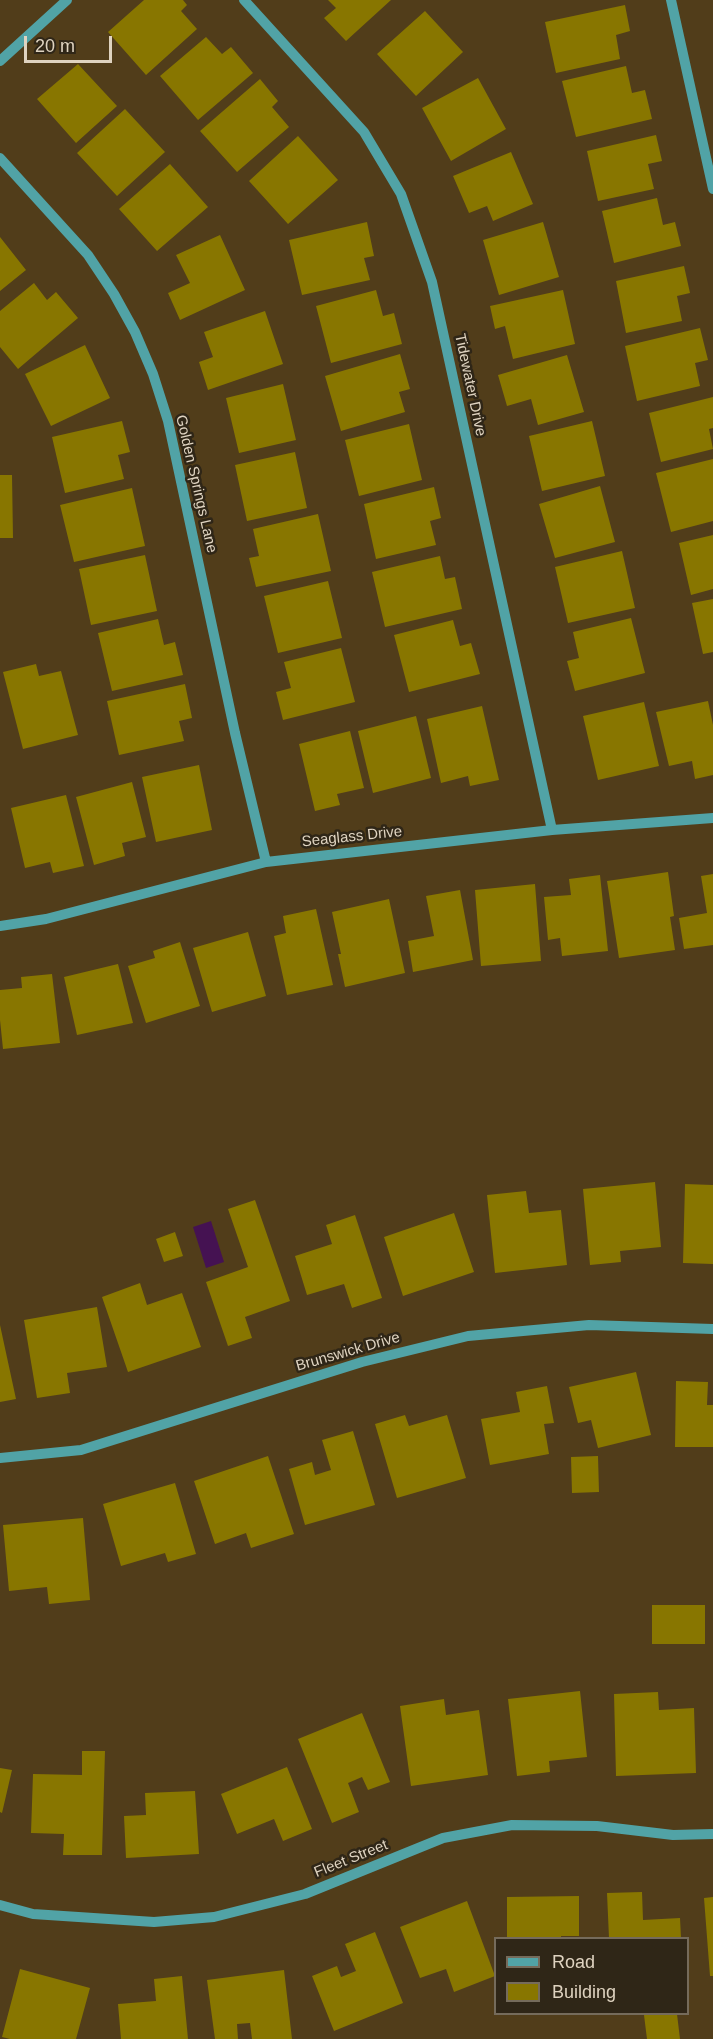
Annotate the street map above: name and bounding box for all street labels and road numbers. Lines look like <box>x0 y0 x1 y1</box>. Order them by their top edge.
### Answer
street label: Tidewater Drive <box>450 332 490 438</box>
street label: Golden Springs Lane <box>171 413 221 555</box>
street label: Seaglass Drive <box>301 823 403 851</box>
street label: Brunswick Drive <box>294 1329 402 1375</box>
street label: Fleet Street <box>312 1836 390 1882</box>

